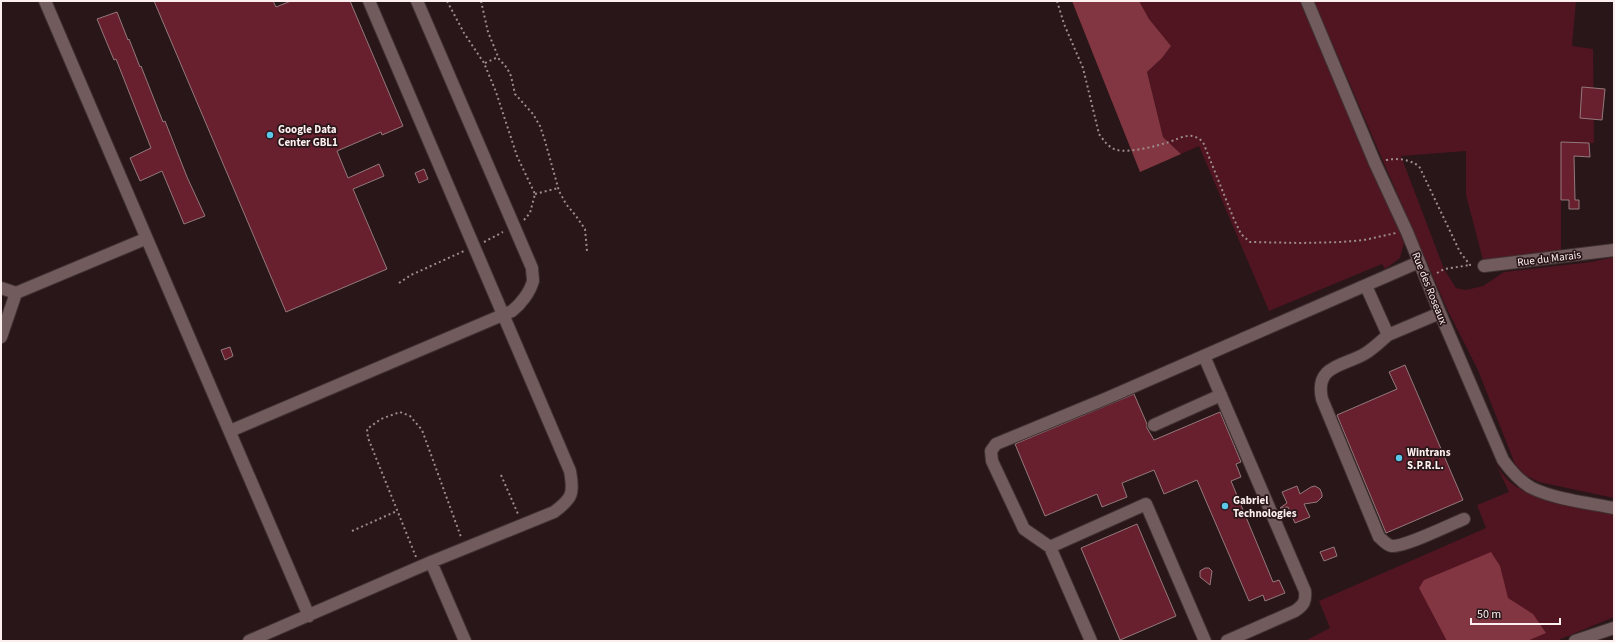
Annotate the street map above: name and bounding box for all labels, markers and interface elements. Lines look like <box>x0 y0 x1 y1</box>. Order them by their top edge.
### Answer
place label: Google Data Center GBL1 <box>278 122 338 150</box>
marker: Google Data Center GBL1 <box>265 130 275 140</box>
street label: Rue du Marais <box>1516 247 1582 270</box>
street label: Rue des Roseaux <box>1408 250 1451 327</box>
place label: Wintrans S.P.R.L. <box>1407 445 1451 473</box>
marker: Wintrans S.P.R.L. <box>1394 453 1404 463</box>
place label: Gabriel Technologies <box>1233 493 1297 521</box>
marker: Gabriel Technologies <box>1220 501 1230 511</box>
scale bar <box>1471 600 1560 626</box>
text: 50 m <box>1477 606 1501 623</box>

